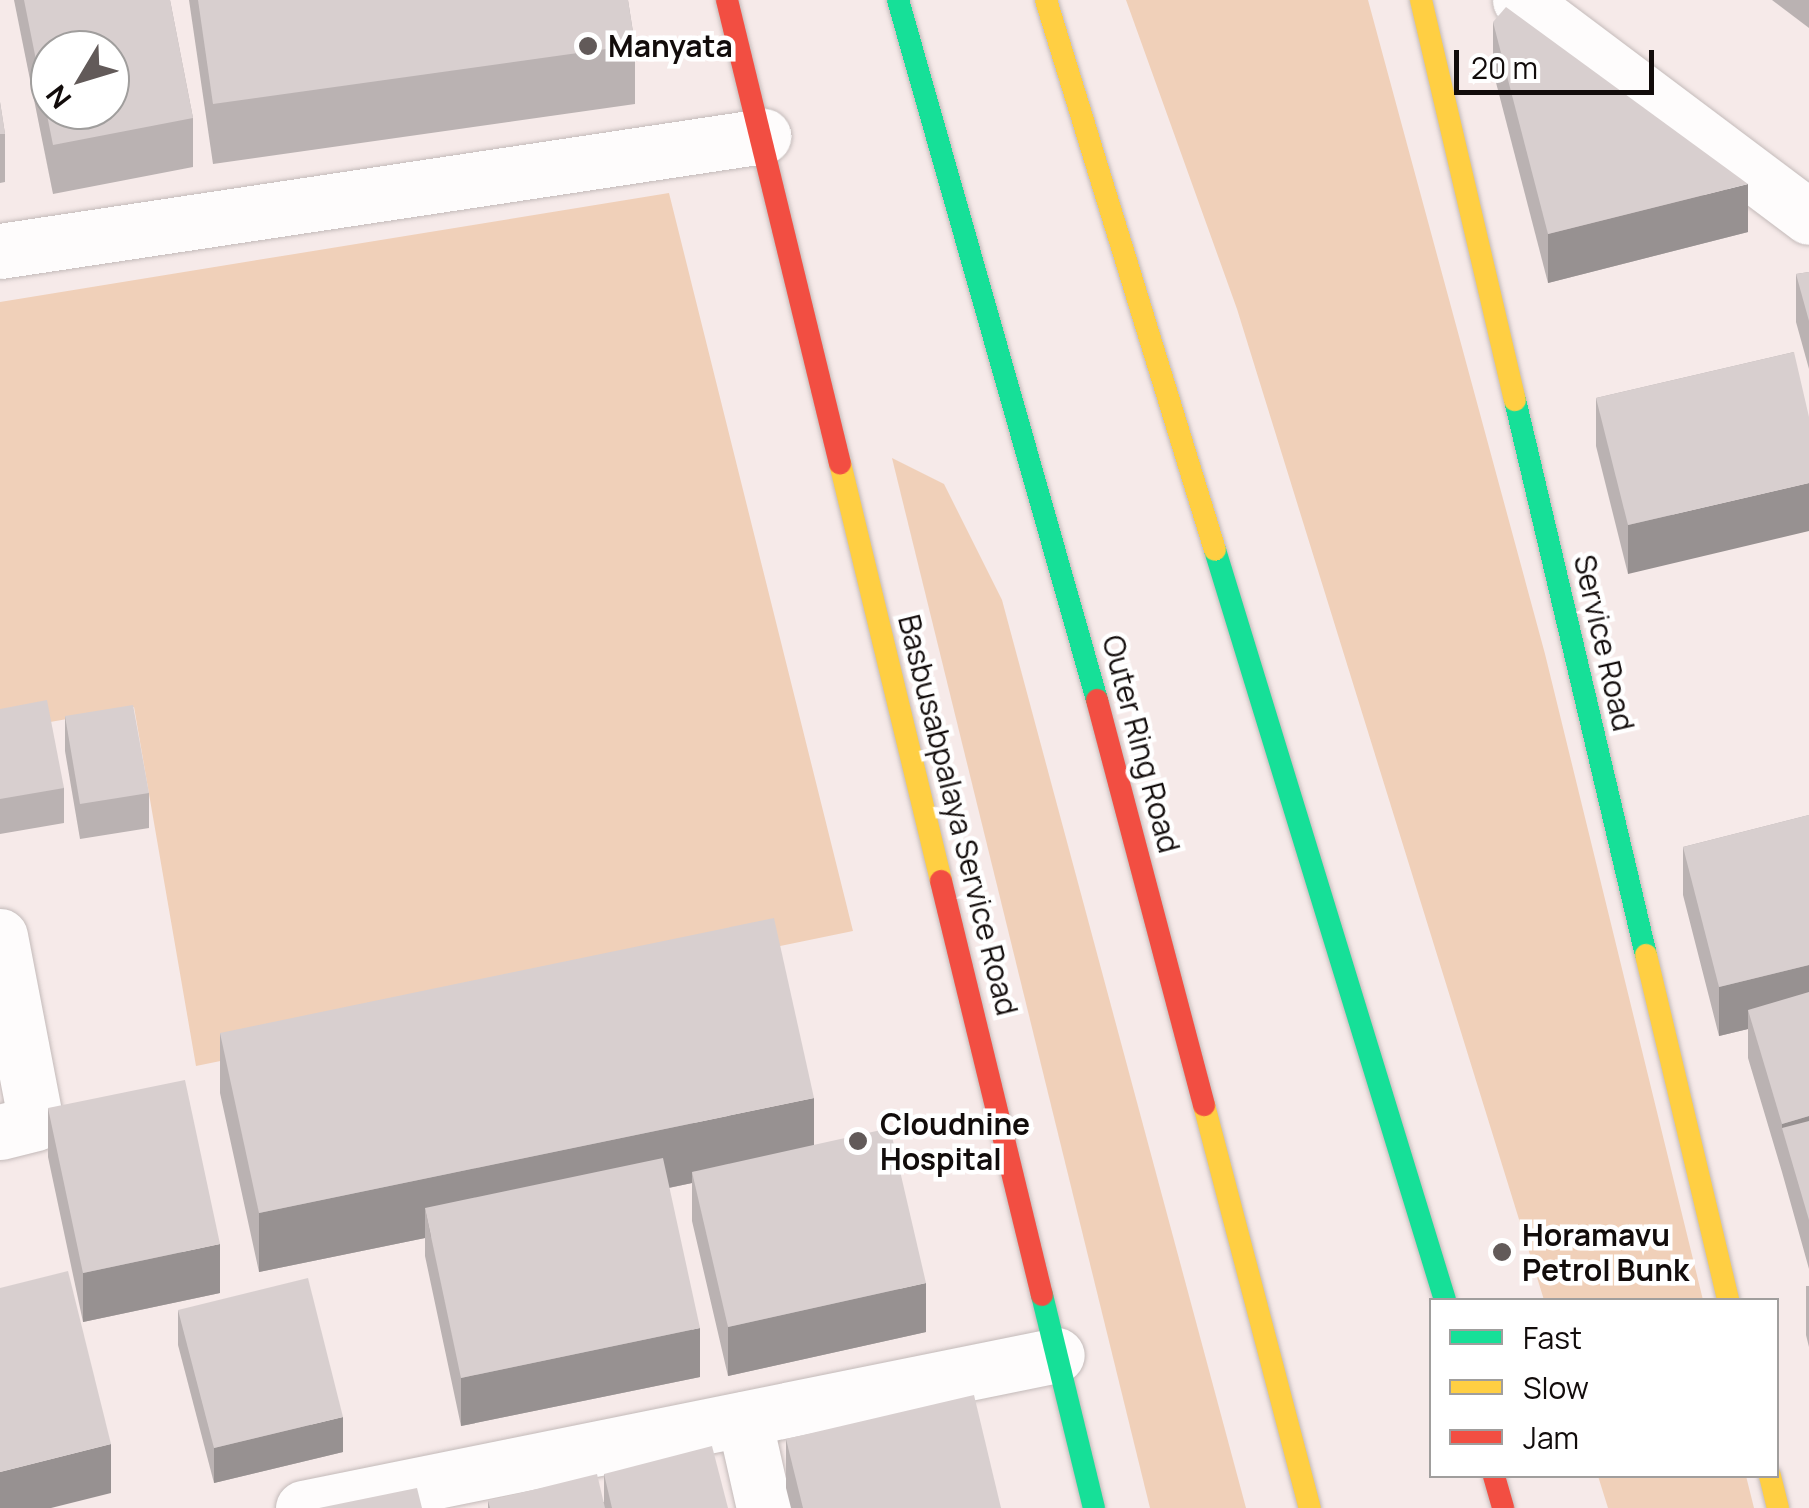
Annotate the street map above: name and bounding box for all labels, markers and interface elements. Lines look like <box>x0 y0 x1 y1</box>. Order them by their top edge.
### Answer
place label: Manyata <box>608 28 733 64</box>
north arrow <box>30 30 130 130</box>
scale bar <box>1459 30 1659 92</box>
marker: Manyata <box>577 35 599 57</box>
text: 20 m <box>1471 47 1538 88</box>
text: N <box>37 78 79 117</box>
street label: Service Road <box>1566 551 1642 735</box>
street label: Basbusabpalaya Service Road <box>891 611 1025 1019</box>
street label: Outer Ring Road <box>1095 631 1187 857</box>
place label: Cloudnine Hospital <box>880 1106 1030 1176</box>
marker: Cloudnine Hospital <box>845 1128 871 1154</box>
place label: Horamavu Petrol Bunk <box>1522 1217 1689 1288</box>
marker: Horamavu Petrol Bunk <box>1491 1241 1513 1263</box>
legend <box>1429 1298 1779 1478</box>
text: Fast <box>1523 1317 1582 1358</box>
text: Slow <box>1523 1367 1589 1408</box>
text: Jam <box>1523 1417 1579 1458</box>

